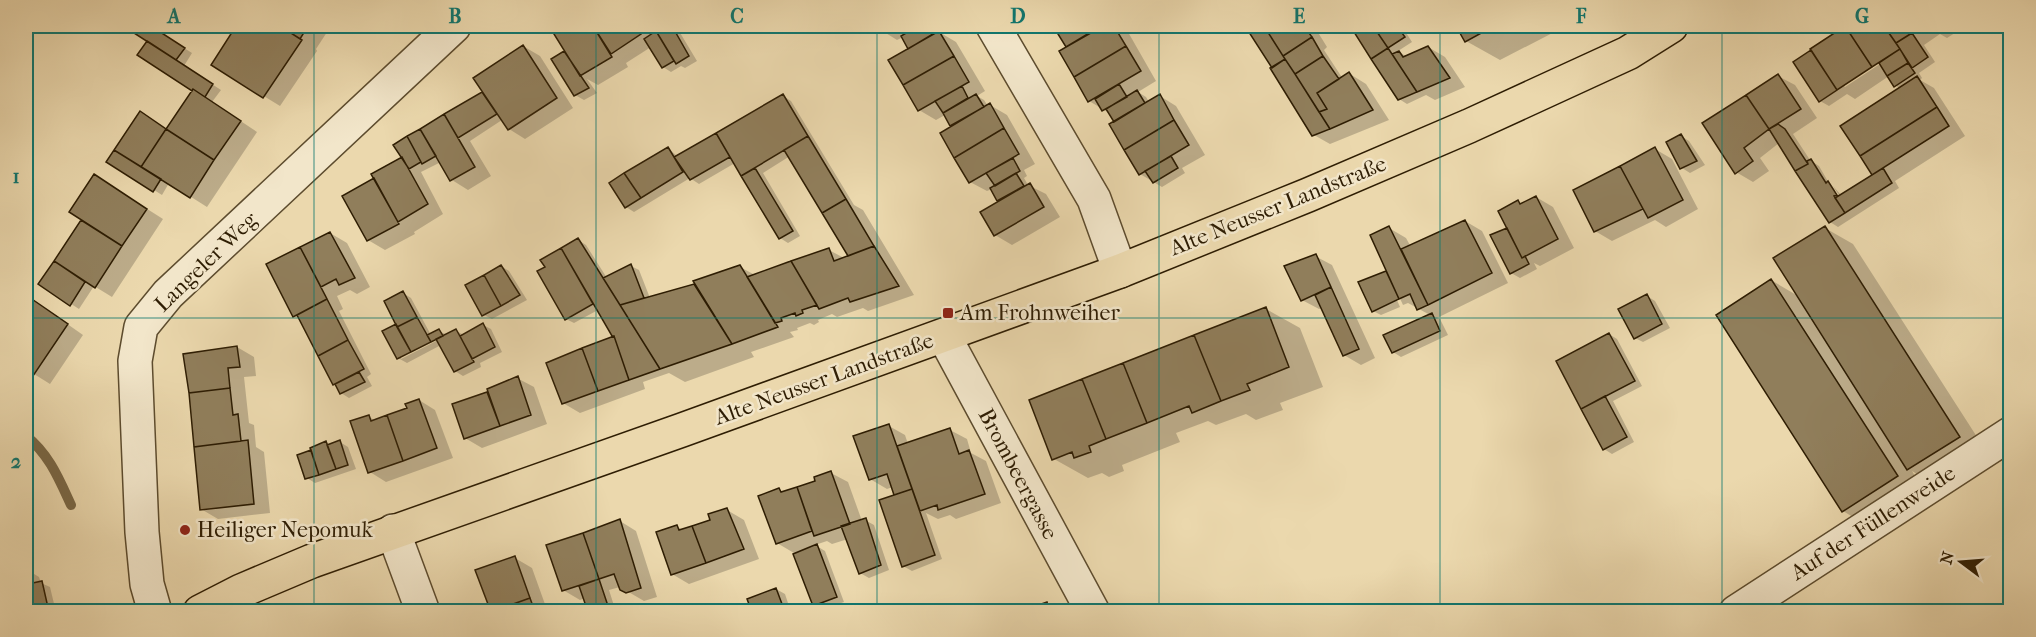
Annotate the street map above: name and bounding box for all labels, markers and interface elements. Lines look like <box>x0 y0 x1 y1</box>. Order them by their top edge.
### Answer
text: A <box>166 5 182 28</box>
text: B <box>448 5 462 28</box>
text: C <box>730 5 744 28</box>
text: D <box>1010 5 1026 28</box>
text: E <box>1293 5 1305 28</box>
text: F <box>1575 5 1587 28</box>
text: G <box>1855 5 1869 28</box>
street label: Alte Neusser Landstraße <box>1165 151 1390 262</box>
text: 1 <box>12 165 20 188</box>
street label: Langeler Weg <box>149 206 263 317</box>
place label: Am Frohnweiher <box>959 300 1120 326</box>
marker: Am Frohnweiher <box>941 306 955 320</box>
street label: Alte Neusser Landstraße <box>710 327 937 431</box>
street label: Brombeergasse <box>973 404 1063 544</box>
text: 2 <box>11 450 21 473</box>
street label: Auf der Füllenweide <box>1785 460 1960 586</box>
place label: Heiliger Nepomuk <box>197 517 373 543</box>
marker: Heiliger Nepomuk <box>178 523 192 537</box>
north arrow <box>1931 532 1991 592</box>
text: N <box>1936 549 1958 566</box>

